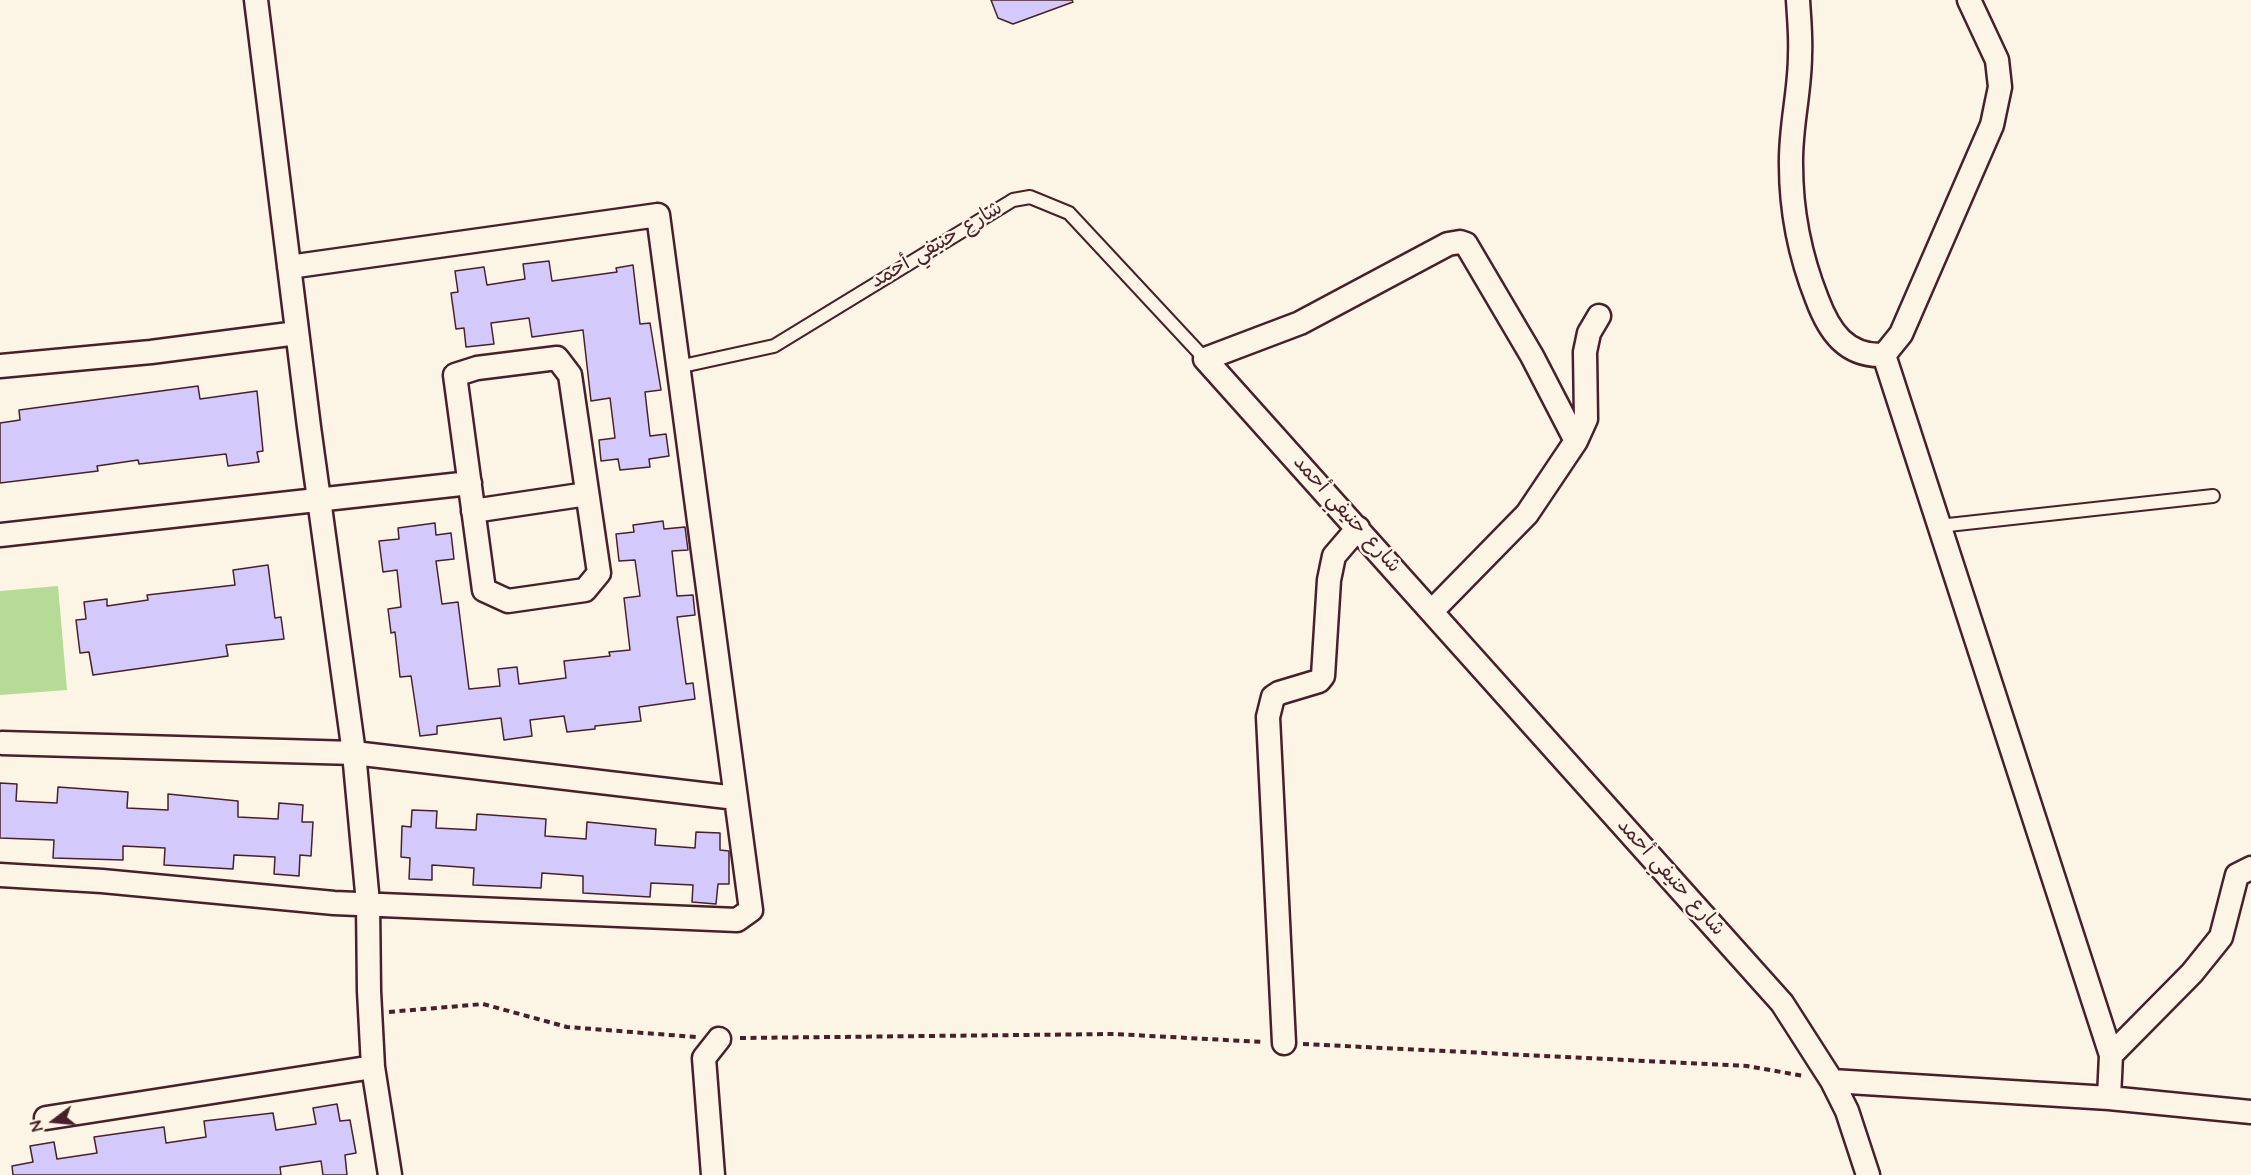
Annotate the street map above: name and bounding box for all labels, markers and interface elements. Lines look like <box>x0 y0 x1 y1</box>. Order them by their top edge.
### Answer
street label: شارع حنيفي أحمد <box>867 197 1007 295</box>
street label: شارع حنيفي أحمد <box>1287 451 1405 579</box>
street label: شارع حنيفي أحمد <box>1611 814 1729 942</box>
north arrow <box>24 1091 84 1151</box>
text: N <box>25 1118 49 1134</box>

